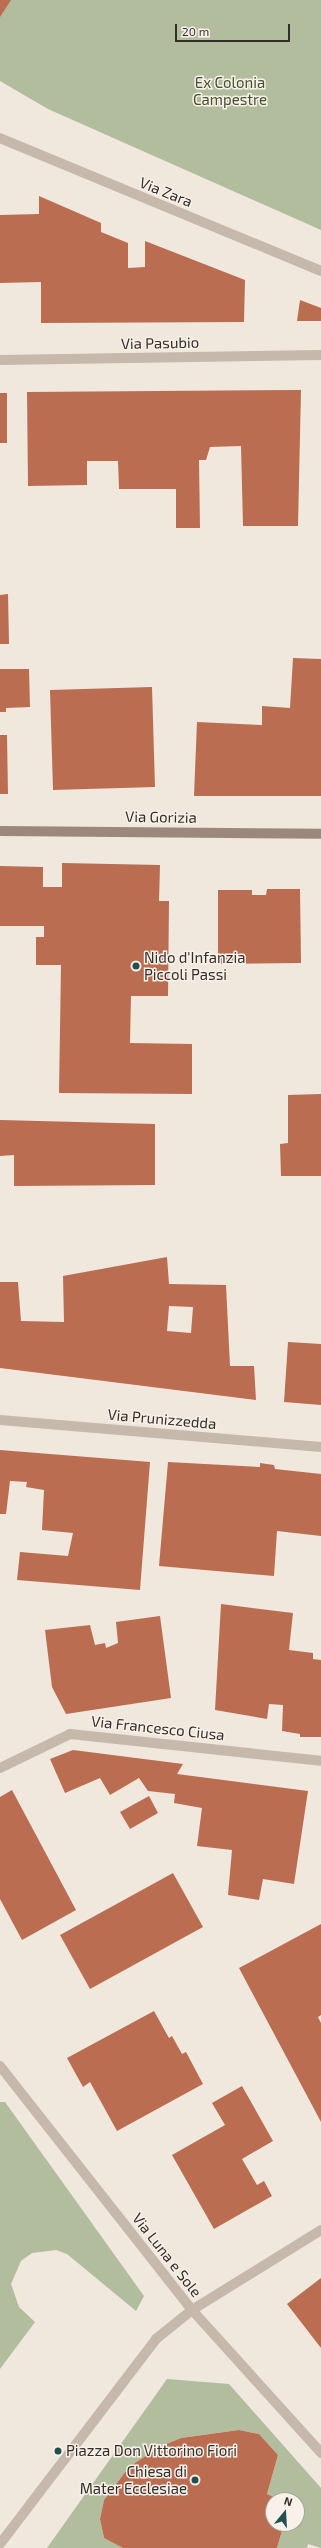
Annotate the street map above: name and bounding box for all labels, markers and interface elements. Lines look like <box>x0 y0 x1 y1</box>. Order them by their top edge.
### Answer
scale bar <box>177 16 292 42</box>
text: 20 m <box>182 24 209 38</box>
park label: Ex Colonia Campestre <box>193 73 267 108</box>
street label: Via Zara <box>137 173 195 211</box>
street label: Via Pasubio <box>121 333 199 353</box>
street label: Via Gorizia <box>125 807 197 827</box>
place label: Nido d'Infanzia Piccoli Passi <box>144 948 245 983</box>
marker: Nido d'Infanzia Piccoli Passi <box>131 961 141 971</box>
street label: Via Prunizzedda <box>107 1405 217 1433</box>
street label: Via Francesco Ciusa <box>90 1712 226 1744</box>
street label: Via Luna e Sole <box>129 2209 205 2301</box>
place label: Piazza Don Vittorino Fiori <box>66 2442 237 2460</box>
marker: Piazza Don Vittorino Fiori <box>53 2446 63 2456</box>
place label: Chiesa di Mater Ecclesiae <box>79 2462 187 2497</box>
marker: Chiesa di Mater Ecclesiae <box>190 2475 200 2485</box>
north arrow <box>265 2492 305 2532</box>
text: N <box>283 2494 294 2508</box>

